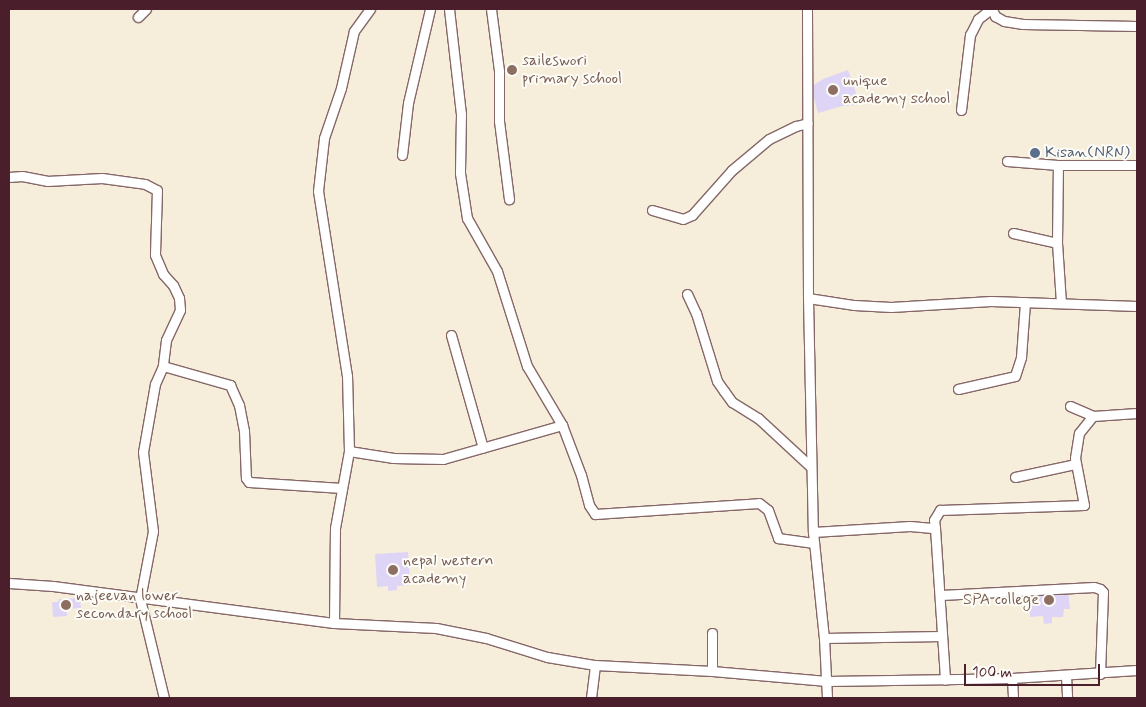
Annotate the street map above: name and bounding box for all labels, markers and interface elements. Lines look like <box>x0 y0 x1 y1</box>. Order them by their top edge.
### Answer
place label: saileswori primary school <box>522 51 623 89</box>
marker: saileswori primary school <box>506 64 518 76</box>
place label: unique academy school <box>843 71 950 109</box>
marker: unique academy school <box>827 84 839 96</box>
place label: Kisan(NRN) <box>1045 143 1130 163</box>
marker: Kisan(NRN) <box>1029 147 1041 159</box>
place label: nepal western academy <box>403 551 494 589</box>
marker: nepal western academy <box>387 564 399 576</box>
place label: najeevan lower secondary school <box>76 586 192 624</box>
place label: SPA college <box>965 590 1039 610</box>
marker: SPA college <box>1043 594 1055 606</box>
marker: najeevan lower secondary school <box>60 599 72 611</box>
scale bar <box>966 654 1102 686</box>
text: 100 m <box>972 663 1012 683</box>

